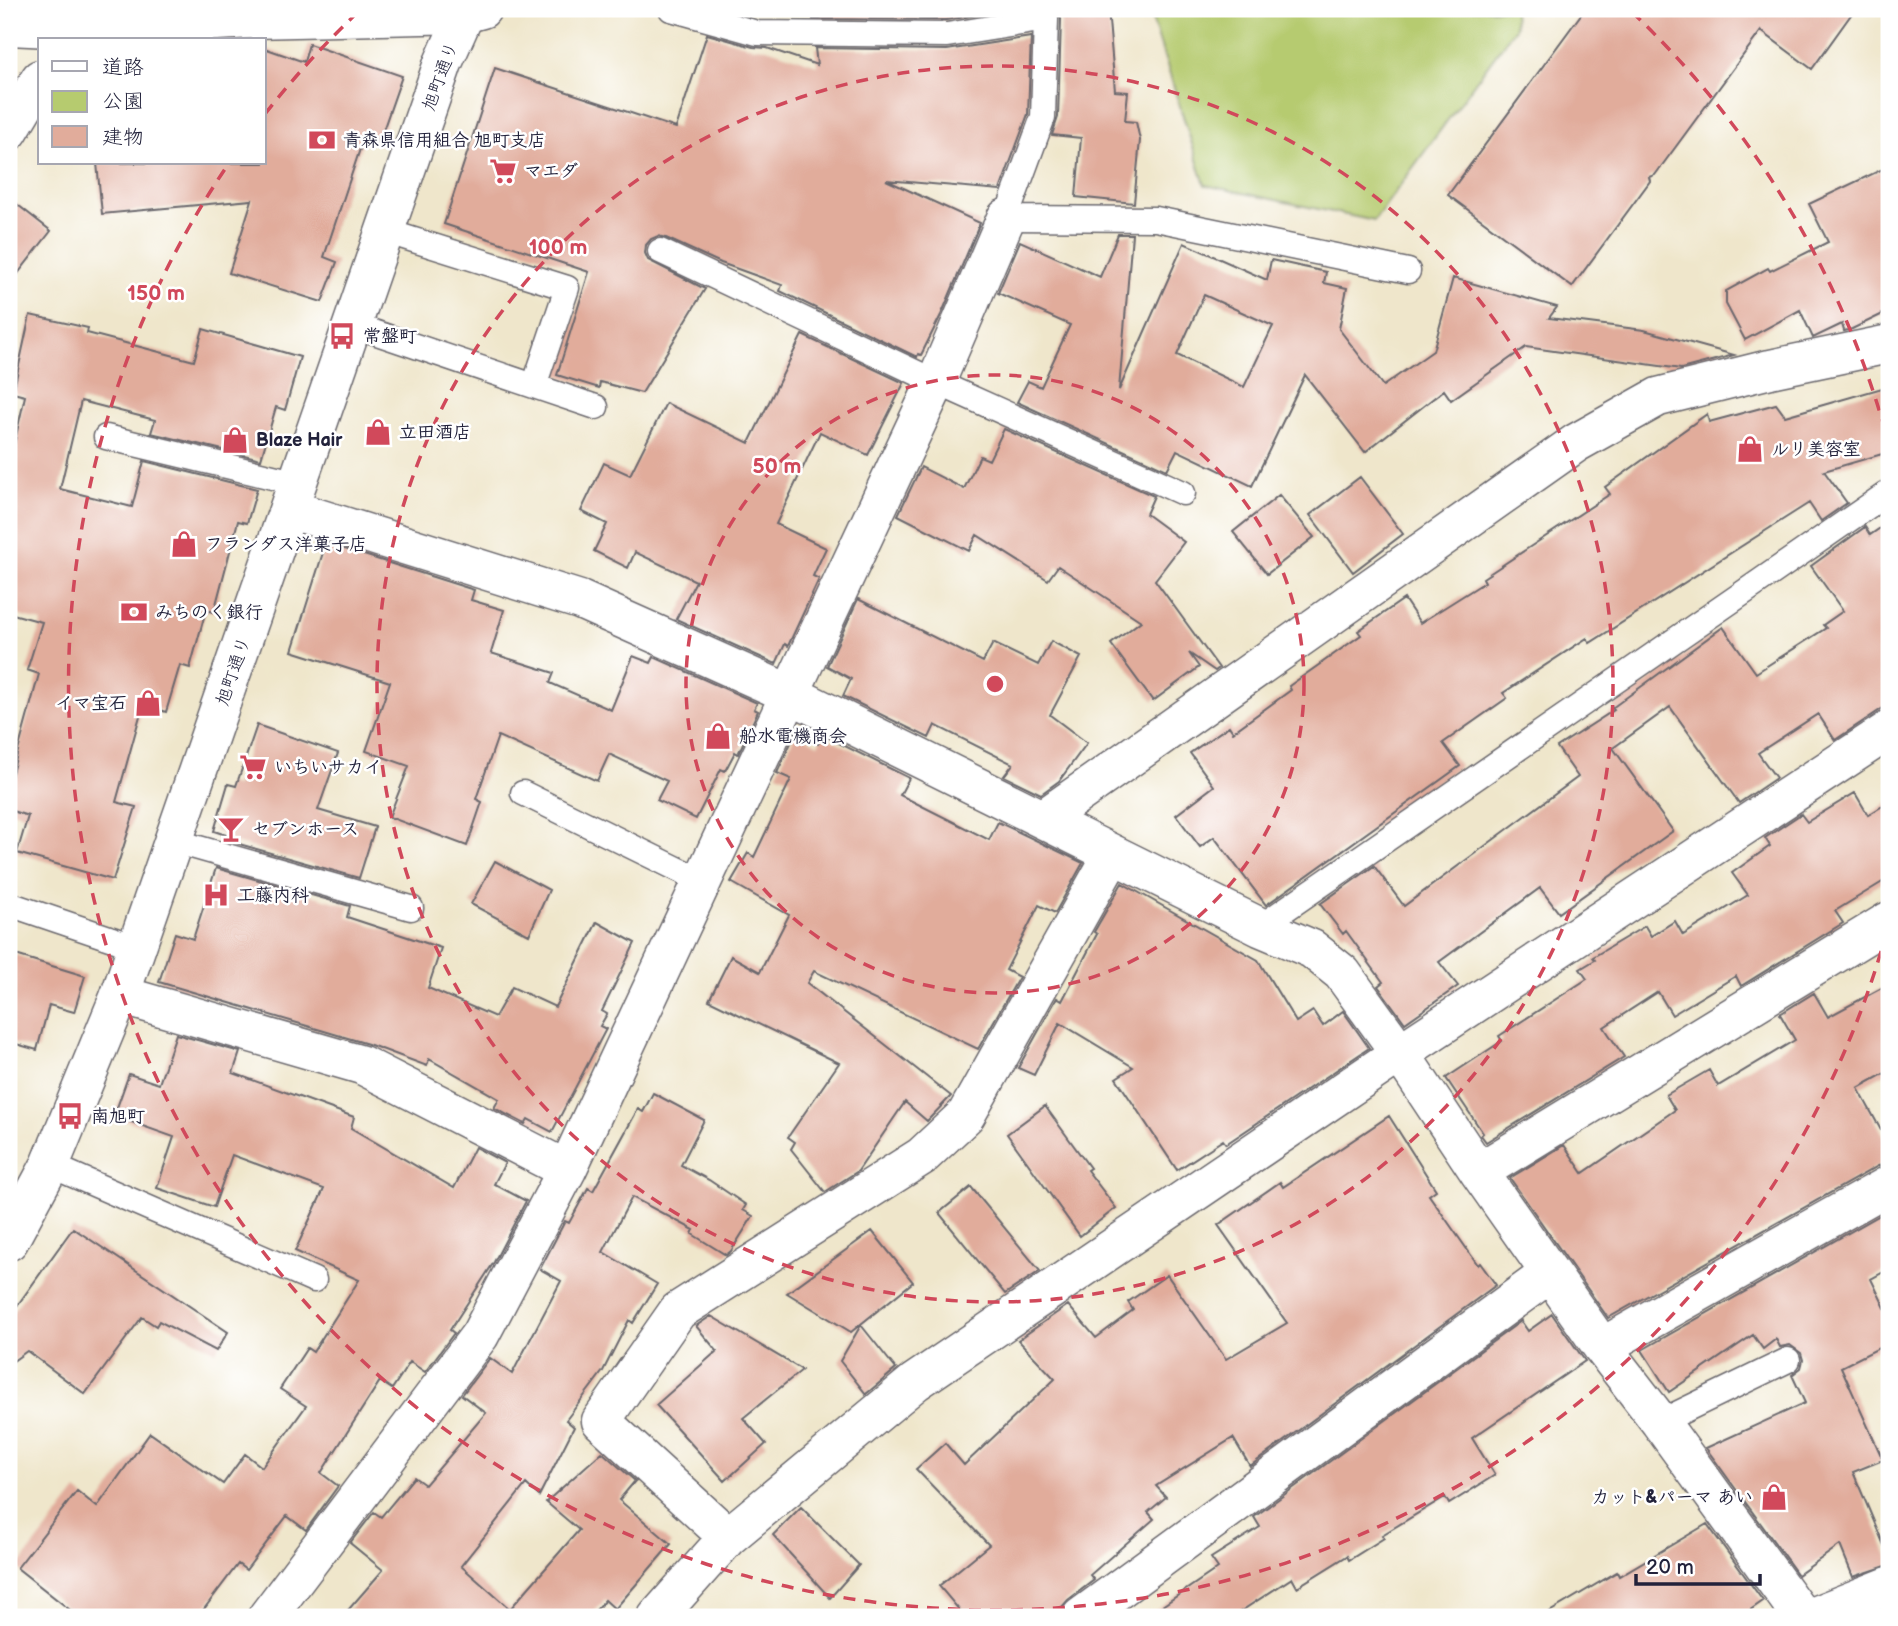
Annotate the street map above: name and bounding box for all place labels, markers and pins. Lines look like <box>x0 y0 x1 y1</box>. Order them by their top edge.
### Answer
bank icon: 青森県信用組合 旭町支店 <box>307 125 337 155</box>
place label: 青森県信用組合 旭町支店 <box>343 130 546 151</box>
supermarket icon: マエダ <box>488 156 518 186</box>
place label: マエダ <box>524 161 578 182</box>
bus stop icon: 常盤町 <box>327 321 357 351</box>
place label: 常盤町 <box>363 326 417 347</box>
shop icon: 立田酒店 <box>363 417 393 447</box>
place label: 立田酒店 <box>399 422 471 443</box>
shop icon: Blaze Hair <box>220 425 250 455</box>
place label: Blaze Hair <box>256 430 343 451</box>
shop icon: ルリ美容室 <box>1735 434 1765 464</box>
place label: ルリ美容室 <box>1771 439 1861 460</box>
shop icon: フランダス洋菓子店 <box>169 529 199 559</box>
place label: フランダス洋菓子店 <box>205 534 367 555</box>
bank icon: みちのく銀行 <box>119 597 149 627</box>
place label: みちのく銀行 <box>155 602 263 623</box>
centre of rings <box>983 672 1007 696</box>
shop icon: イマ宝石 <box>133 688 163 718</box>
place label: イマ宝石 <box>55 693 127 714</box>
shop icon: 船水電機商会 <box>703 721 733 751</box>
place label: 船水電機商会 <box>739 726 847 747</box>
supermarket icon: いちいサカイ <box>238 752 268 782</box>
place label: いちいサカイ <box>274 757 382 778</box>
bar icon: セブンホース <box>216 814 246 844</box>
place label: セブンホース <box>252 819 359 840</box>
hospital icon: 工藤内科 <box>201 880 231 910</box>
place label: 工藤内科 <box>237 885 309 906</box>
bus stop icon: 南旭町 <box>55 1101 85 1131</box>
place label: 南旭町 <box>91 1106 145 1127</box>
shop icon: カット&パーマ あい <box>1759 1482 1789 1512</box>
place label: カット&パーマ あい <box>1591 1487 1753 1508</box>

